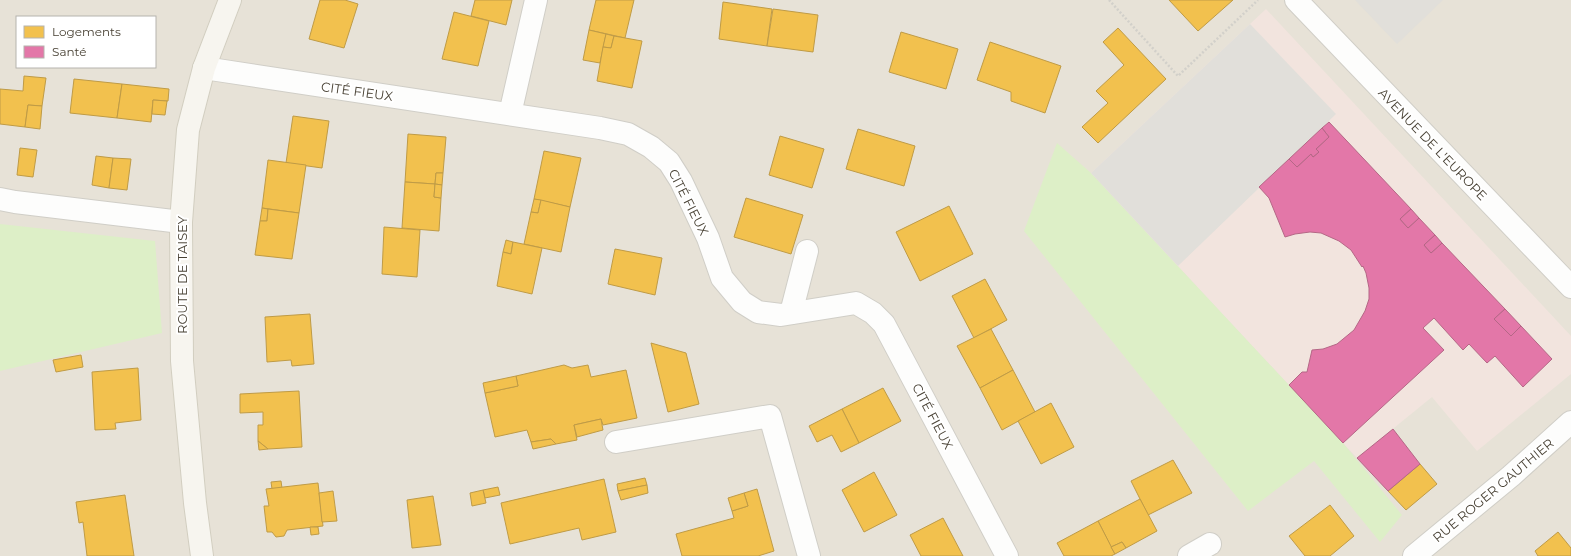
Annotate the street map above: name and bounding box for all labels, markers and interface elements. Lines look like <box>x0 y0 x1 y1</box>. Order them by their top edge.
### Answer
legend <box>16 16 156 68</box>
text: Logements <box>52 24 121 39</box>
text: Santé <box>52 44 86 59</box>
street label: CITÉ FIEUX <box>320 78 394 104</box>
street label: AVENUE DE L'EUROPE <box>1375 85 1491 203</box>
street label: CITÉ FIEUX <box>665 166 713 238</box>
street label: ROUTE DE TAISEY <box>174 215 190 334</box>
street label: CITÉ FIEUX <box>909 380 957 452</box>
street label: RUE ROGER GAUTHIER <box>1429 435 1557 545</box>

